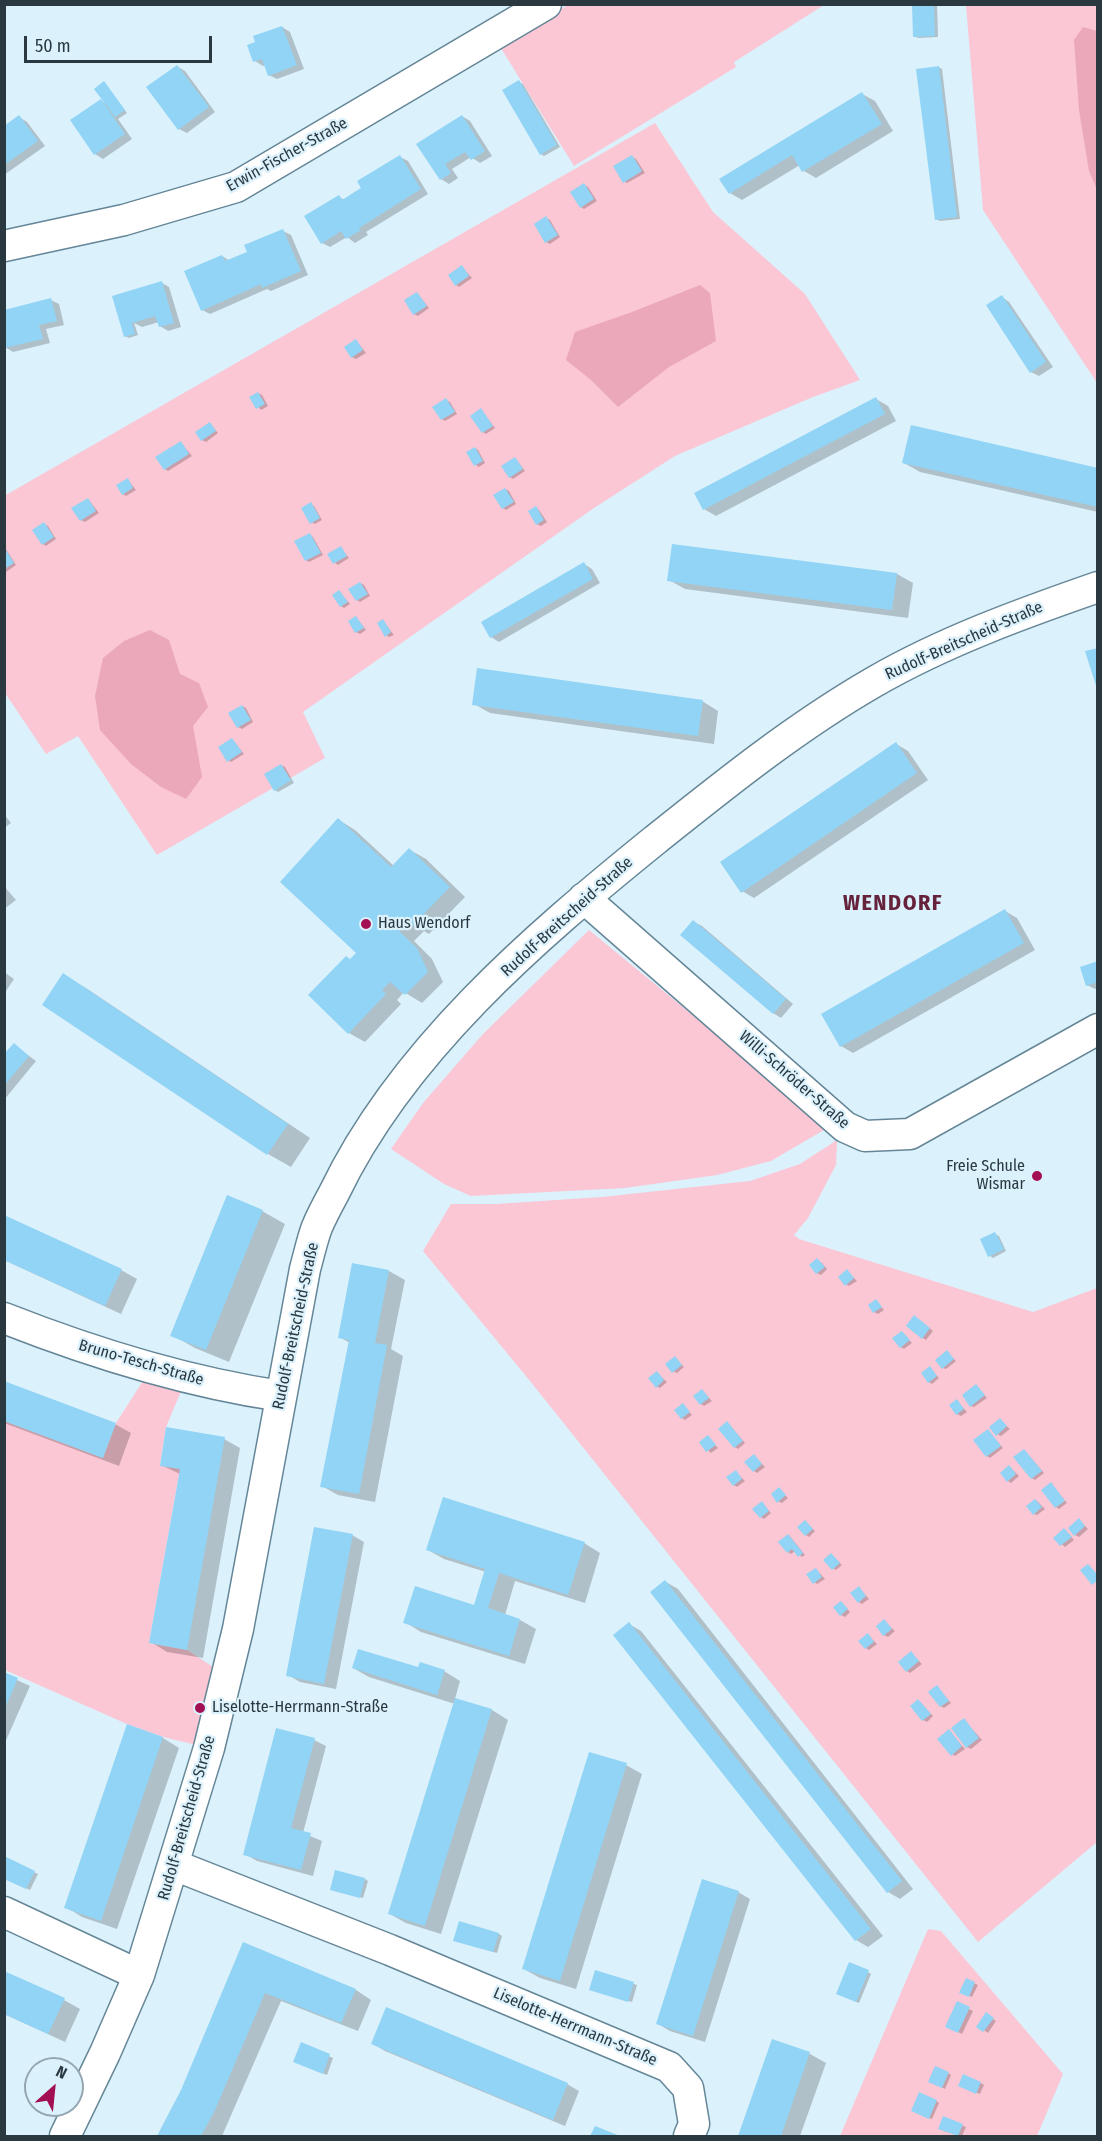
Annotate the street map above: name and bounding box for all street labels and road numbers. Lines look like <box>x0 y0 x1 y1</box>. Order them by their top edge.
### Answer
street label: Erwin-Fischer-Straße <box>223 114 351 196</box>
street label: Rudolf-Breitscheid-Straße <box>882 598 1046 684</box>
street label: Rudolf-Breitscheid-Straße <box>497 853 637 981</box>
street label: Willi-Schröder-Straße <box>735 1027 853 1133</box>
street label: Rudolf-Breitscheid-Straße <box>269 1241 323 1411</box>
street label: Bruno-Tesch-Straße <box>76 1336 206 1390</box>
street label: Rudolf-Breitscheid-Straße <box>154 1734 220 1902</box>
street label: Liselotte-Herrmann-Straße <box>490 1984 660 2070</box>

